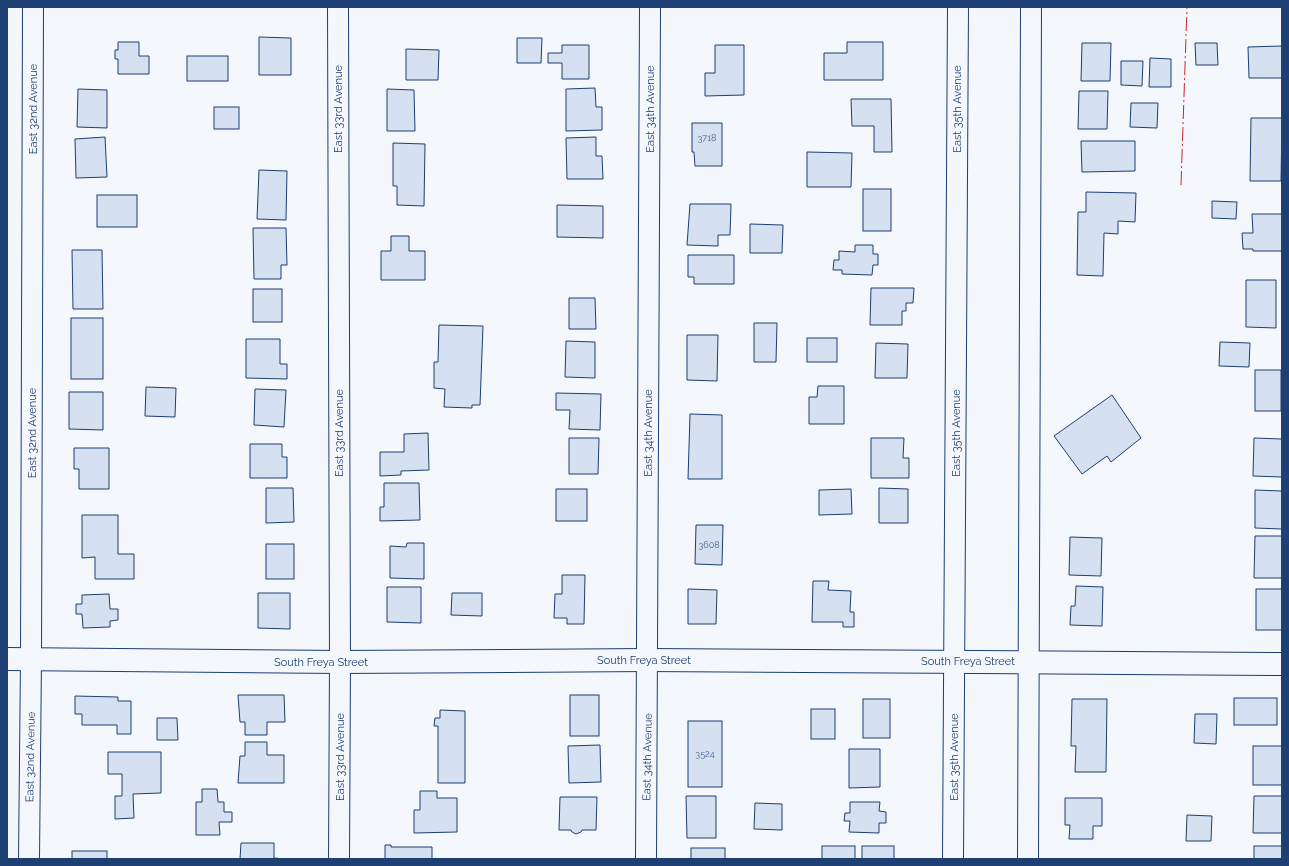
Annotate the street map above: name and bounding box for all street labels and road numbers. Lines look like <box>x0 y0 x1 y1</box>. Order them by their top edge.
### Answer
street label: East 32nd Avenue <box>27 63 40 154</box>
street label: East 33rd Avenue <box>332 65 345 153</box>
street label: East 34th Avenue <box>644 65 657 153</box>
street label: East 35th Avenue <box>951 65 964 153</box>
street label: East 32nd Avenue <box>26 387 39 478</box>
street label: East 33rd Avenue <box>333 389 346 477</box>
street label: East 34th Avenue <box>642 389 655 477</box>
street label: East 35th Avenue <box>950 389 963 477</box>
street label: South Freya Street <box>597 654 691 667</box>
street label: South Freya Street <box>921 655 1015 668</box>
street label: South Freya Street <box>274 656 368 669</box>
street label: East 32nd Avenue <box>23 711 38 802</box>
street label: East 33rd Avenue <box>334 713 347 801</box>
street label: East 34th Avenue <box>640 713 655 801</box>
street label: East 35th Avenue <box>948 713 961 801</box>

